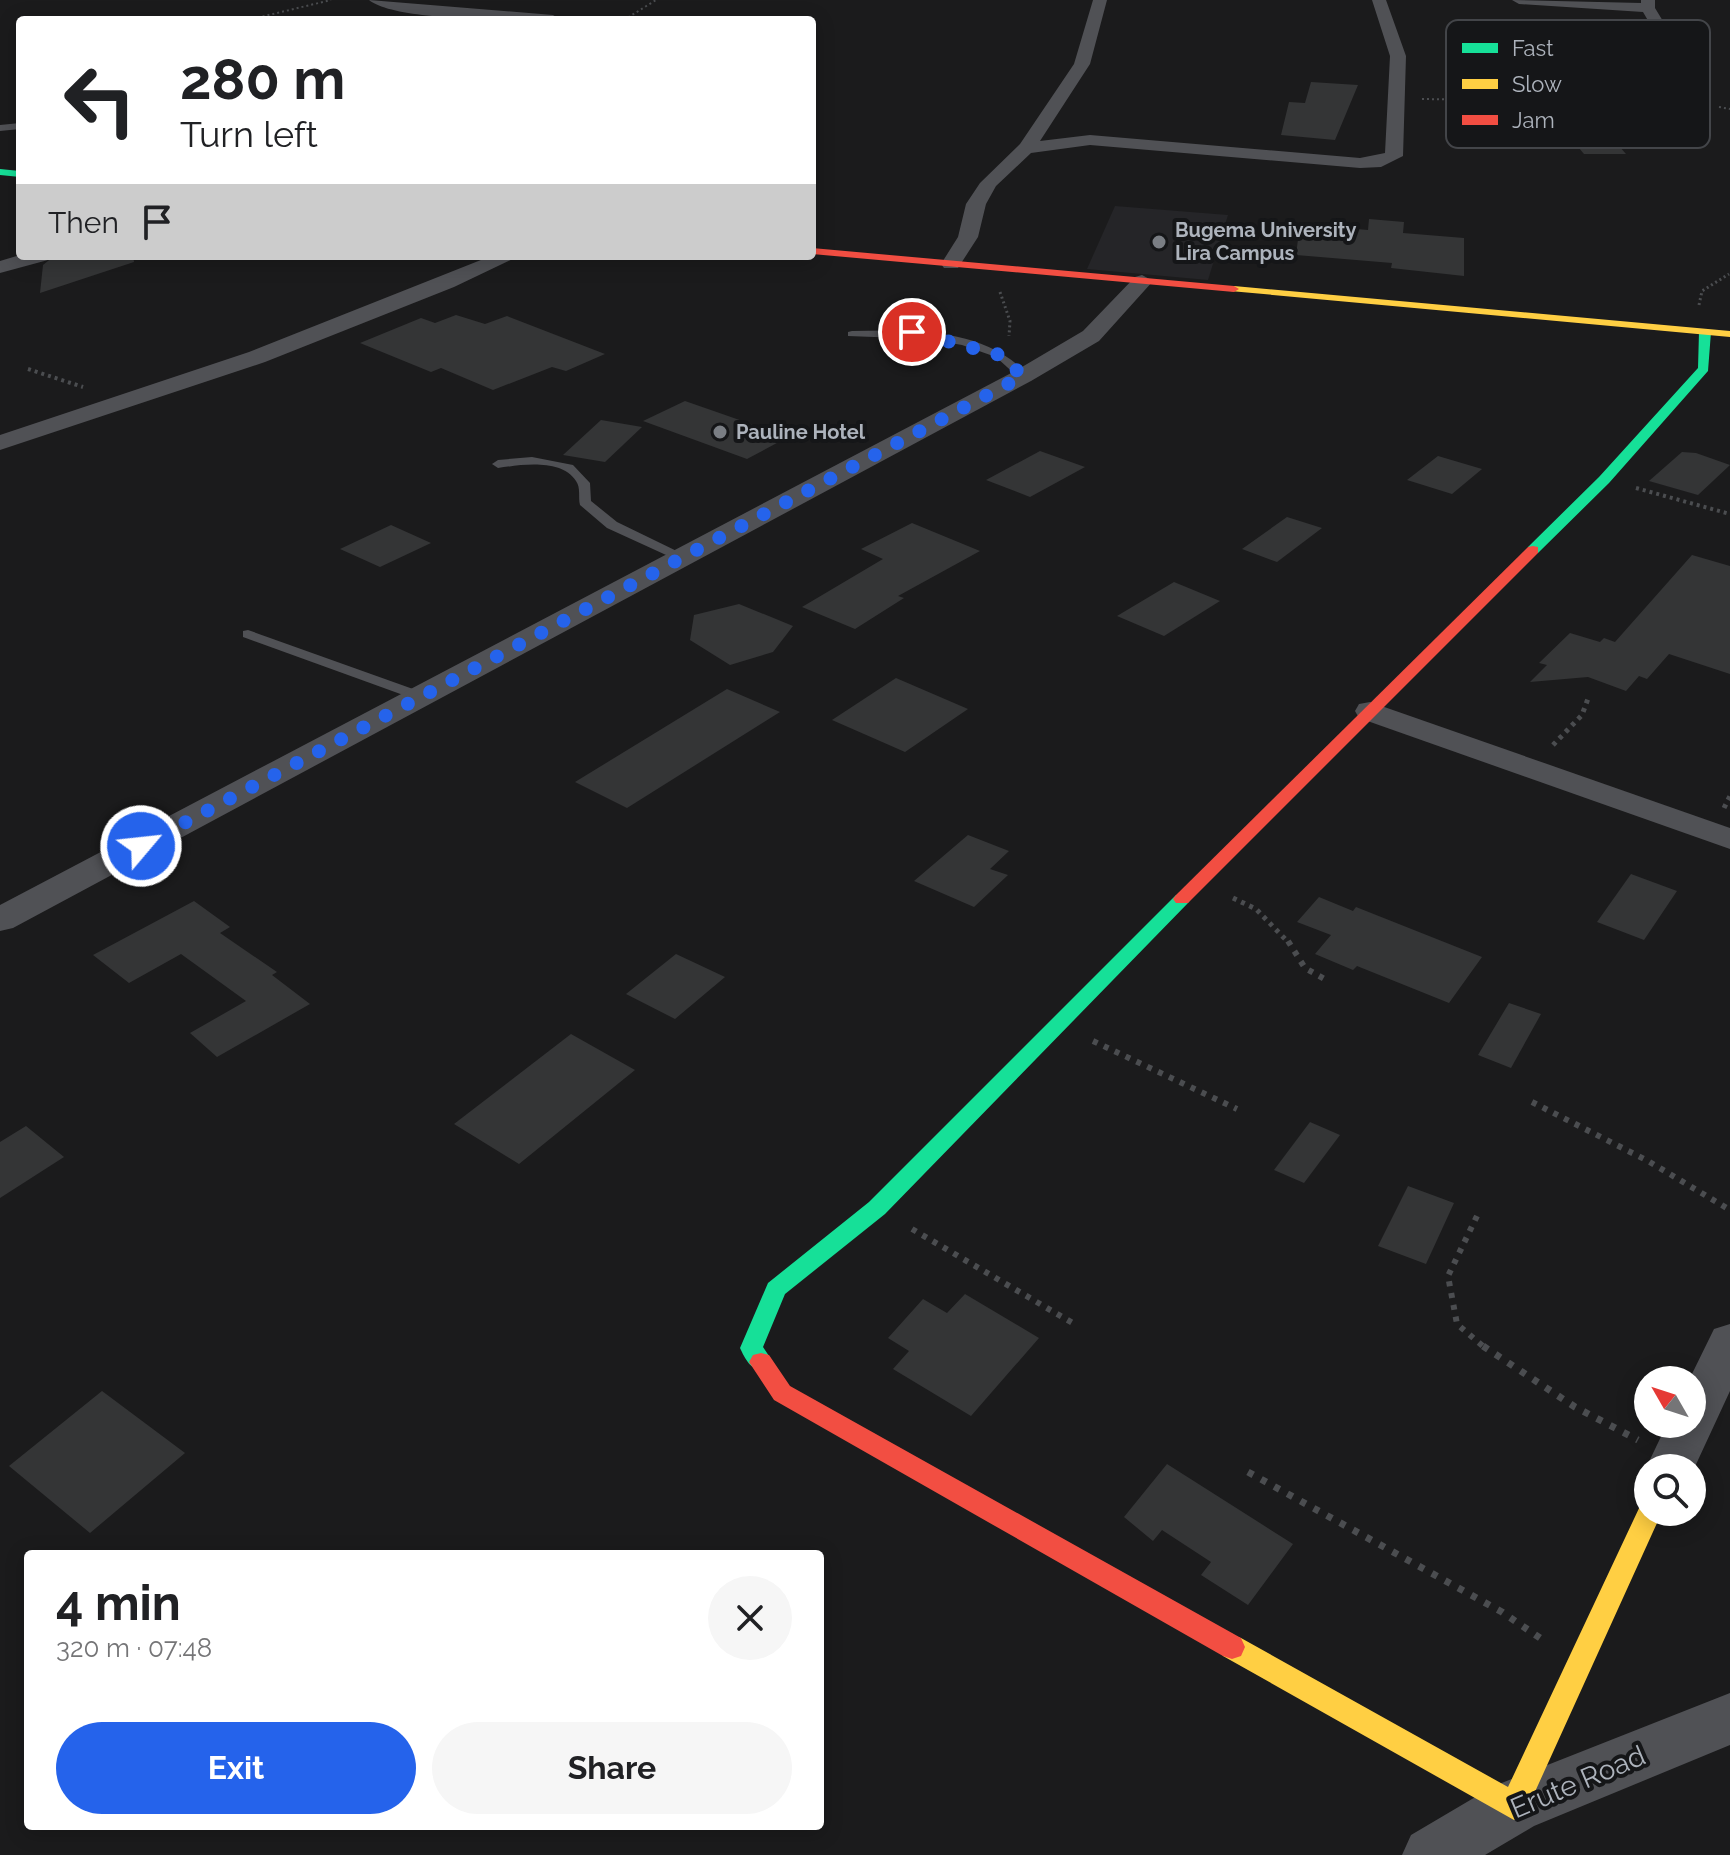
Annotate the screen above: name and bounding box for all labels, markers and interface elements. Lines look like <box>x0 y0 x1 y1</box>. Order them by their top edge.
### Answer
legend <box>1446 20 1710 148</box>
text: Fast <box>1512 35 1554 61</box>
text: 280 m <box>180 46 345 112</box>
icon: left <box>48 48 152 152</box>
text: Slow <box>1512 71 1562 97</box>
text: Jam <box>1512 107 1555 133</box>
text: Turn left <box>180 113 318 155</box>
icon: arrive <box>135 200 179 244</box>
text: Then <box>48 205 119 240</box>
place label: Bugema University Lira Campus <box>1175 218 1356 265</box>
marker: Bugema University Lira Campus <box>1150 233 1168 251</box>
pin <box>878 298 946 366</box>
icon: arrive <box>890 310 934 354</box>
place label: Pauline Hotel <box>736 420 866 444</box>
marker: Pauline Hotel <box>711 423 729 441</box>
position arrow <box>99 804 183 888</box>
north arrow <box>1634 1366 1706 1438</box>
map controls <box>1634 1366 1706 1526</box>
button: search <box>1634 1454 1706 1526</box>
text: 4 min <box>56 1575 181 1631</box>
button: close <box>708 1576 792 1660</box>
text: 320 m · 07:48 <box>56 1633 212 1663</box>
button: Exit <box>56 1722 416 1814</box>
button: Share <box>432 1722 792 1814</box>
street label: Erute Road <box>1506 1739 1650 1825</box>

